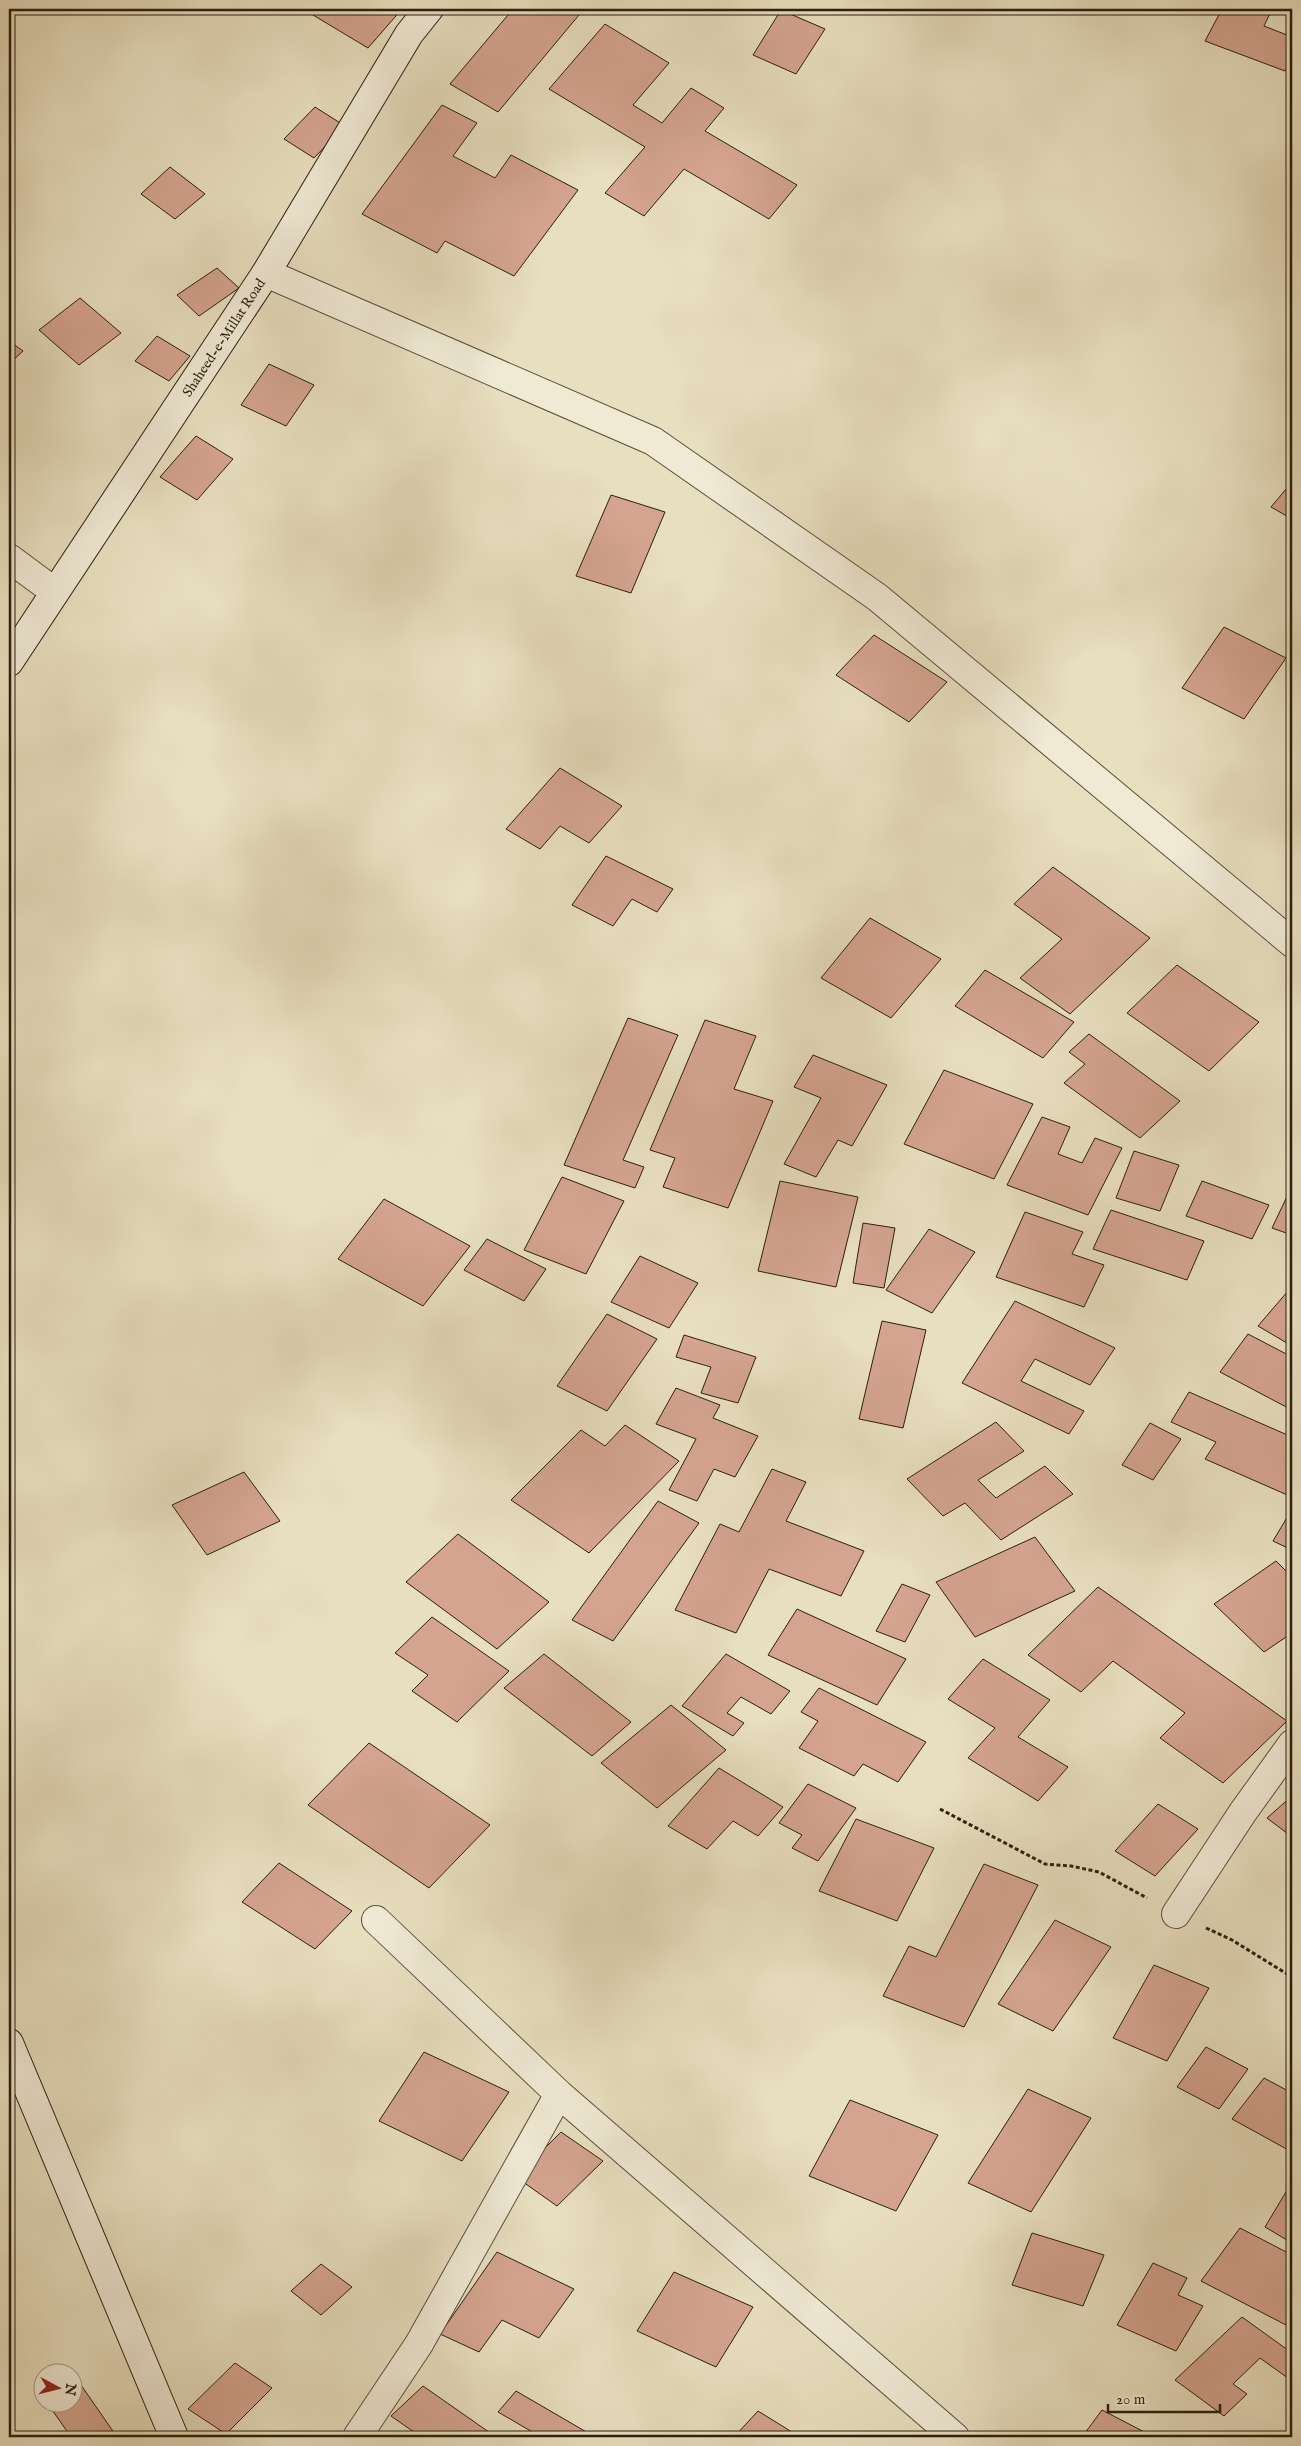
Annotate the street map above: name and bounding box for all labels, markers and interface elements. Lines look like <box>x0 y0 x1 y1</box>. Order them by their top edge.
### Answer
street label: Shaheed-e-Millat Road <box>179 275 270 401</box>
north arrow <box>32 2364 82 2414</box>
text: N <box>60 2381 80 2397</box>
scale bar <box>1108 2381 1221 2413</box>
text: 20 m <box>1116 2390 1146 2409</box>

